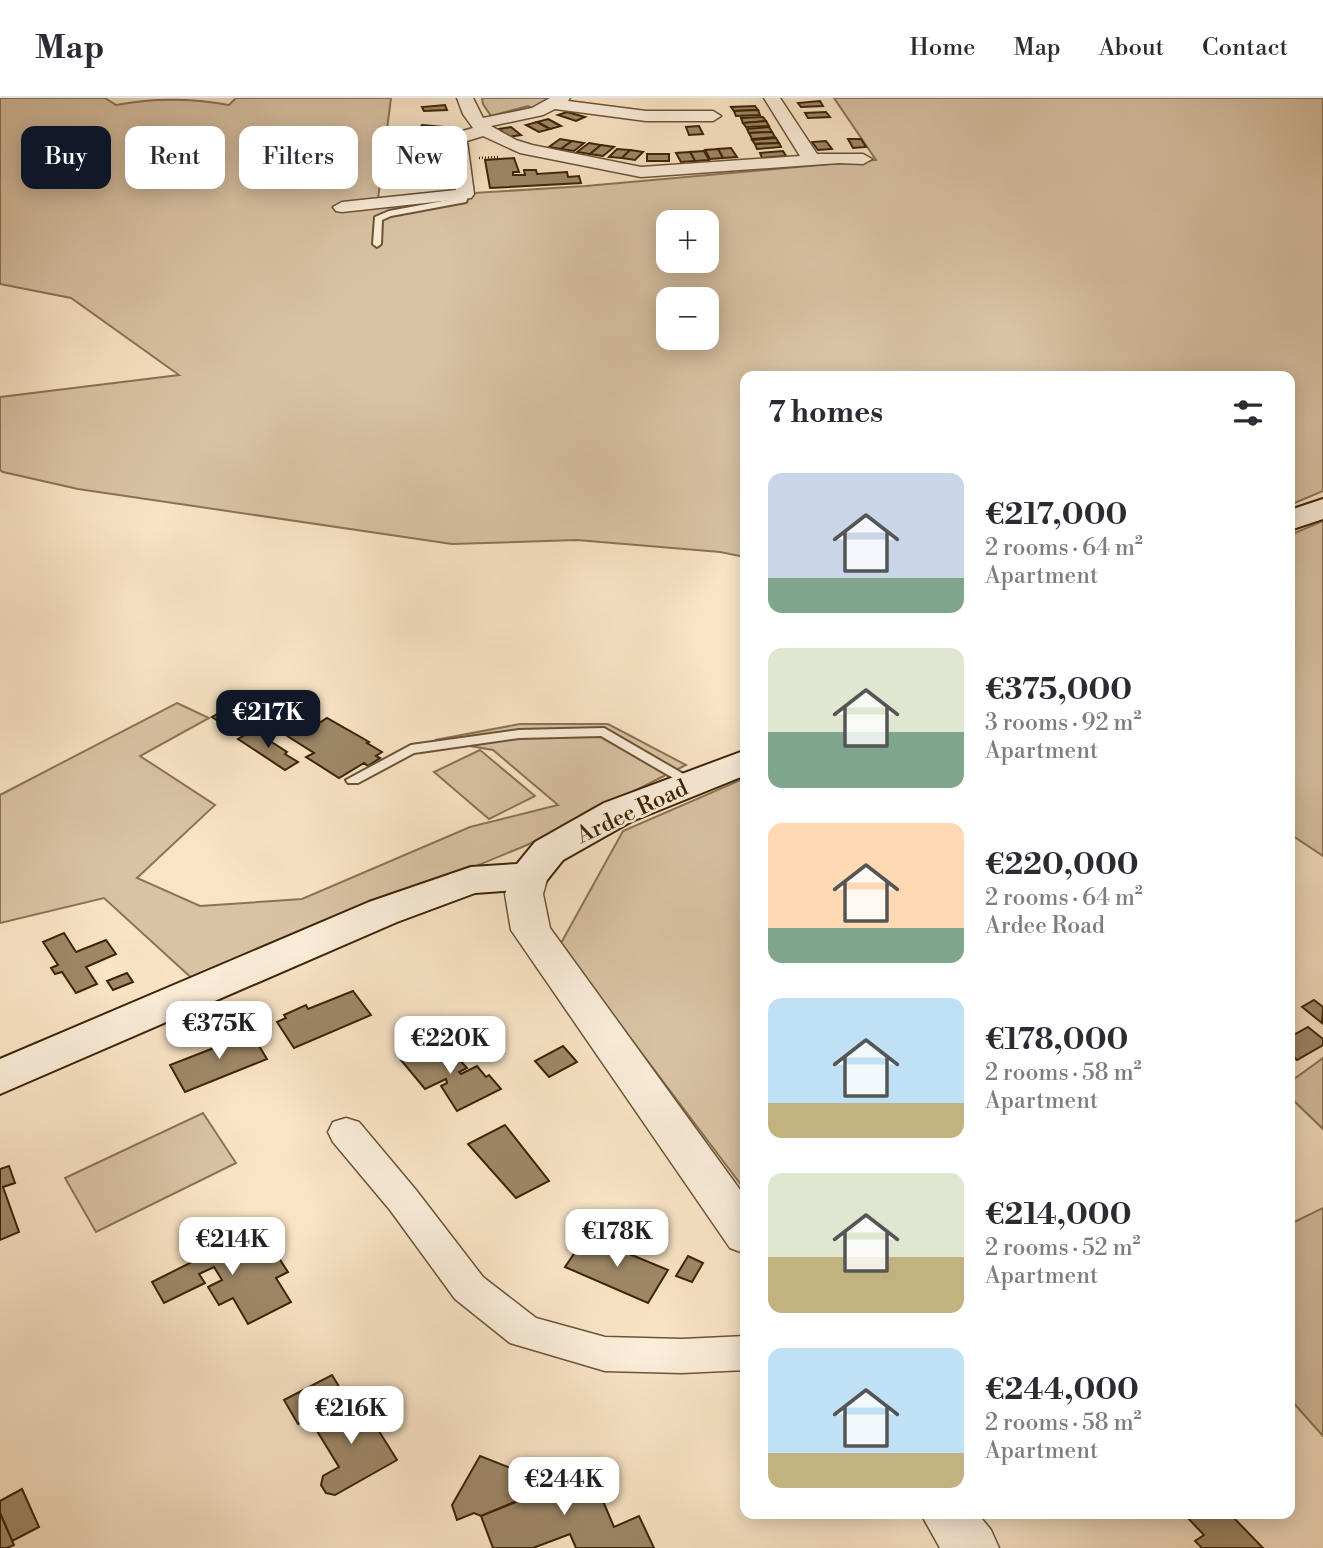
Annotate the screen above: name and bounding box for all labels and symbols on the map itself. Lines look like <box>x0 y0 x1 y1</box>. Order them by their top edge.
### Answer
pin: €217K <box>219 690 317 750</box>
street label: Ardee Road <box>571 774 693 850</box>
pin: €375K <box>170 1002 268 1061</box>
pin: €220K <box>401 1016 499 1076</box>
pin: €178K <box>568 1210 666 1269</box>
pin: €214K <box>183 1218 281 1277</box>
pin: €216K <box>302 1386 400 1446</box>
pin: €244K <box>515 1458 613 1517</box>

